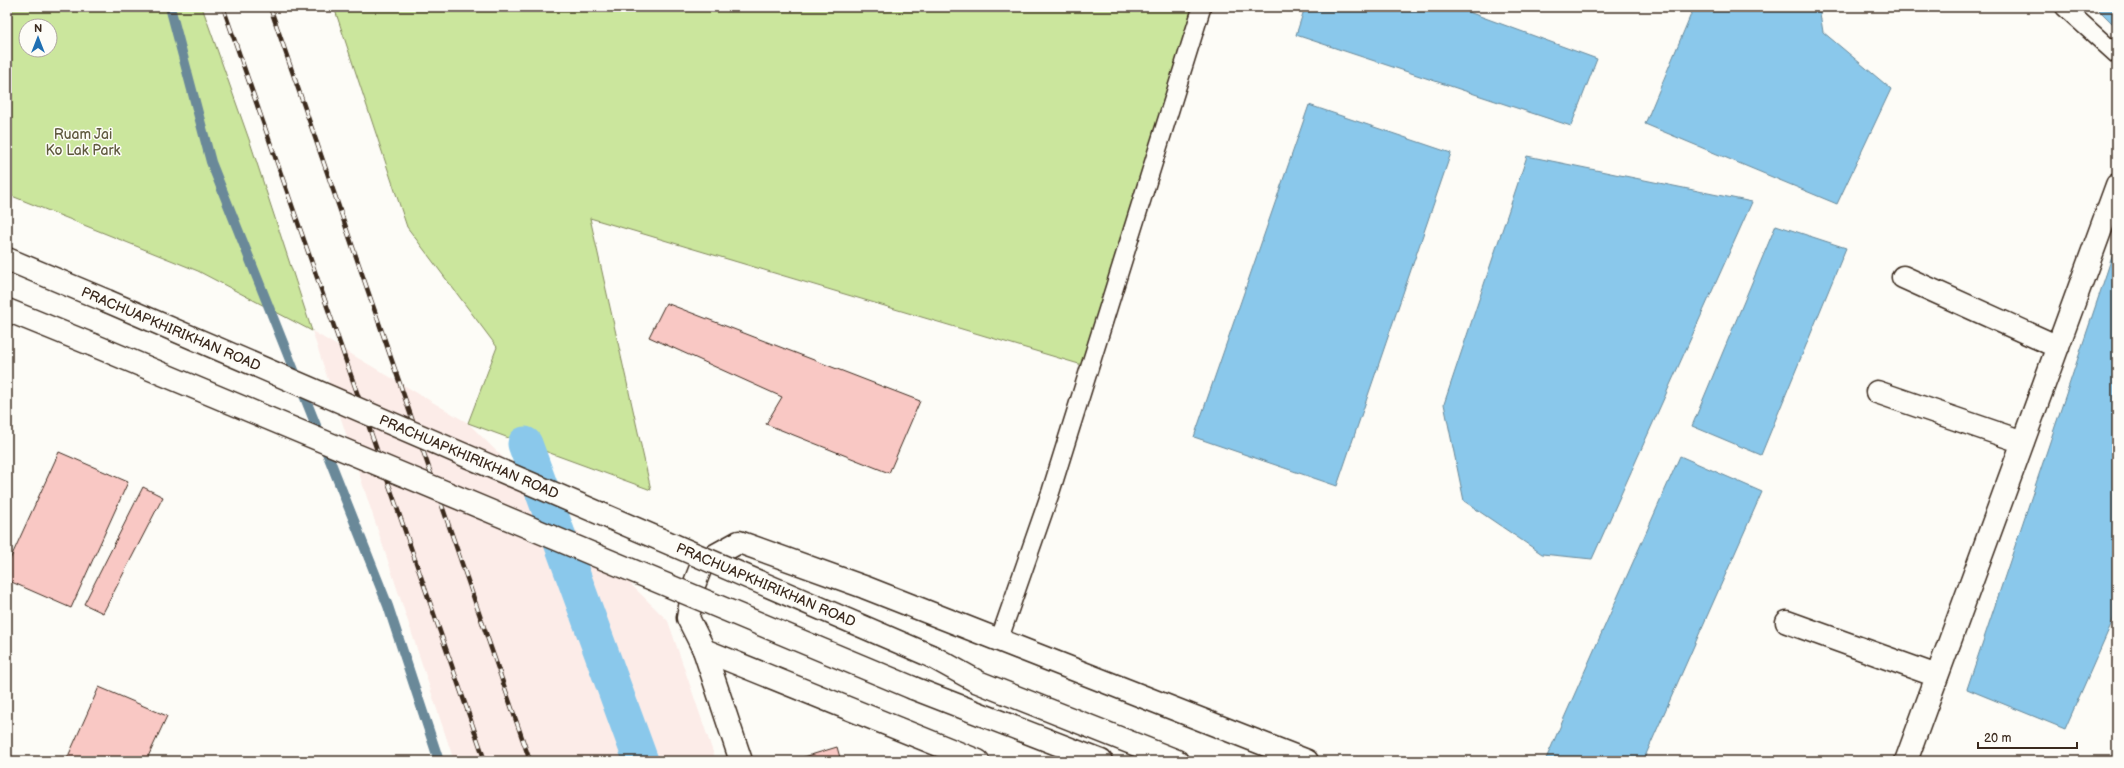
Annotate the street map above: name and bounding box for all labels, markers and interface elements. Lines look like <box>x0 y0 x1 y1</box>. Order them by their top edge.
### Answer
north arrow <box>18 18 58 58</box>
text: N <box>34 22 42 35</box>
park label: Ruam Jai Ko Lak Park <box>46 126 121 159</box>
street label: PRACHUAPKHIRIKHAN ROAD <box>79 283 263 375</box>
street label: PRACHUAPKHIRIKHAN ROAD <box>377 411 561 503</box>
street label: PRACHUAPKHIRIKHAN ROAD <box>674 539 858 631</box>
scale bar <box>1978 724 2077 750</box>
text: 20 m <box>1984 731 2011 746</box>

